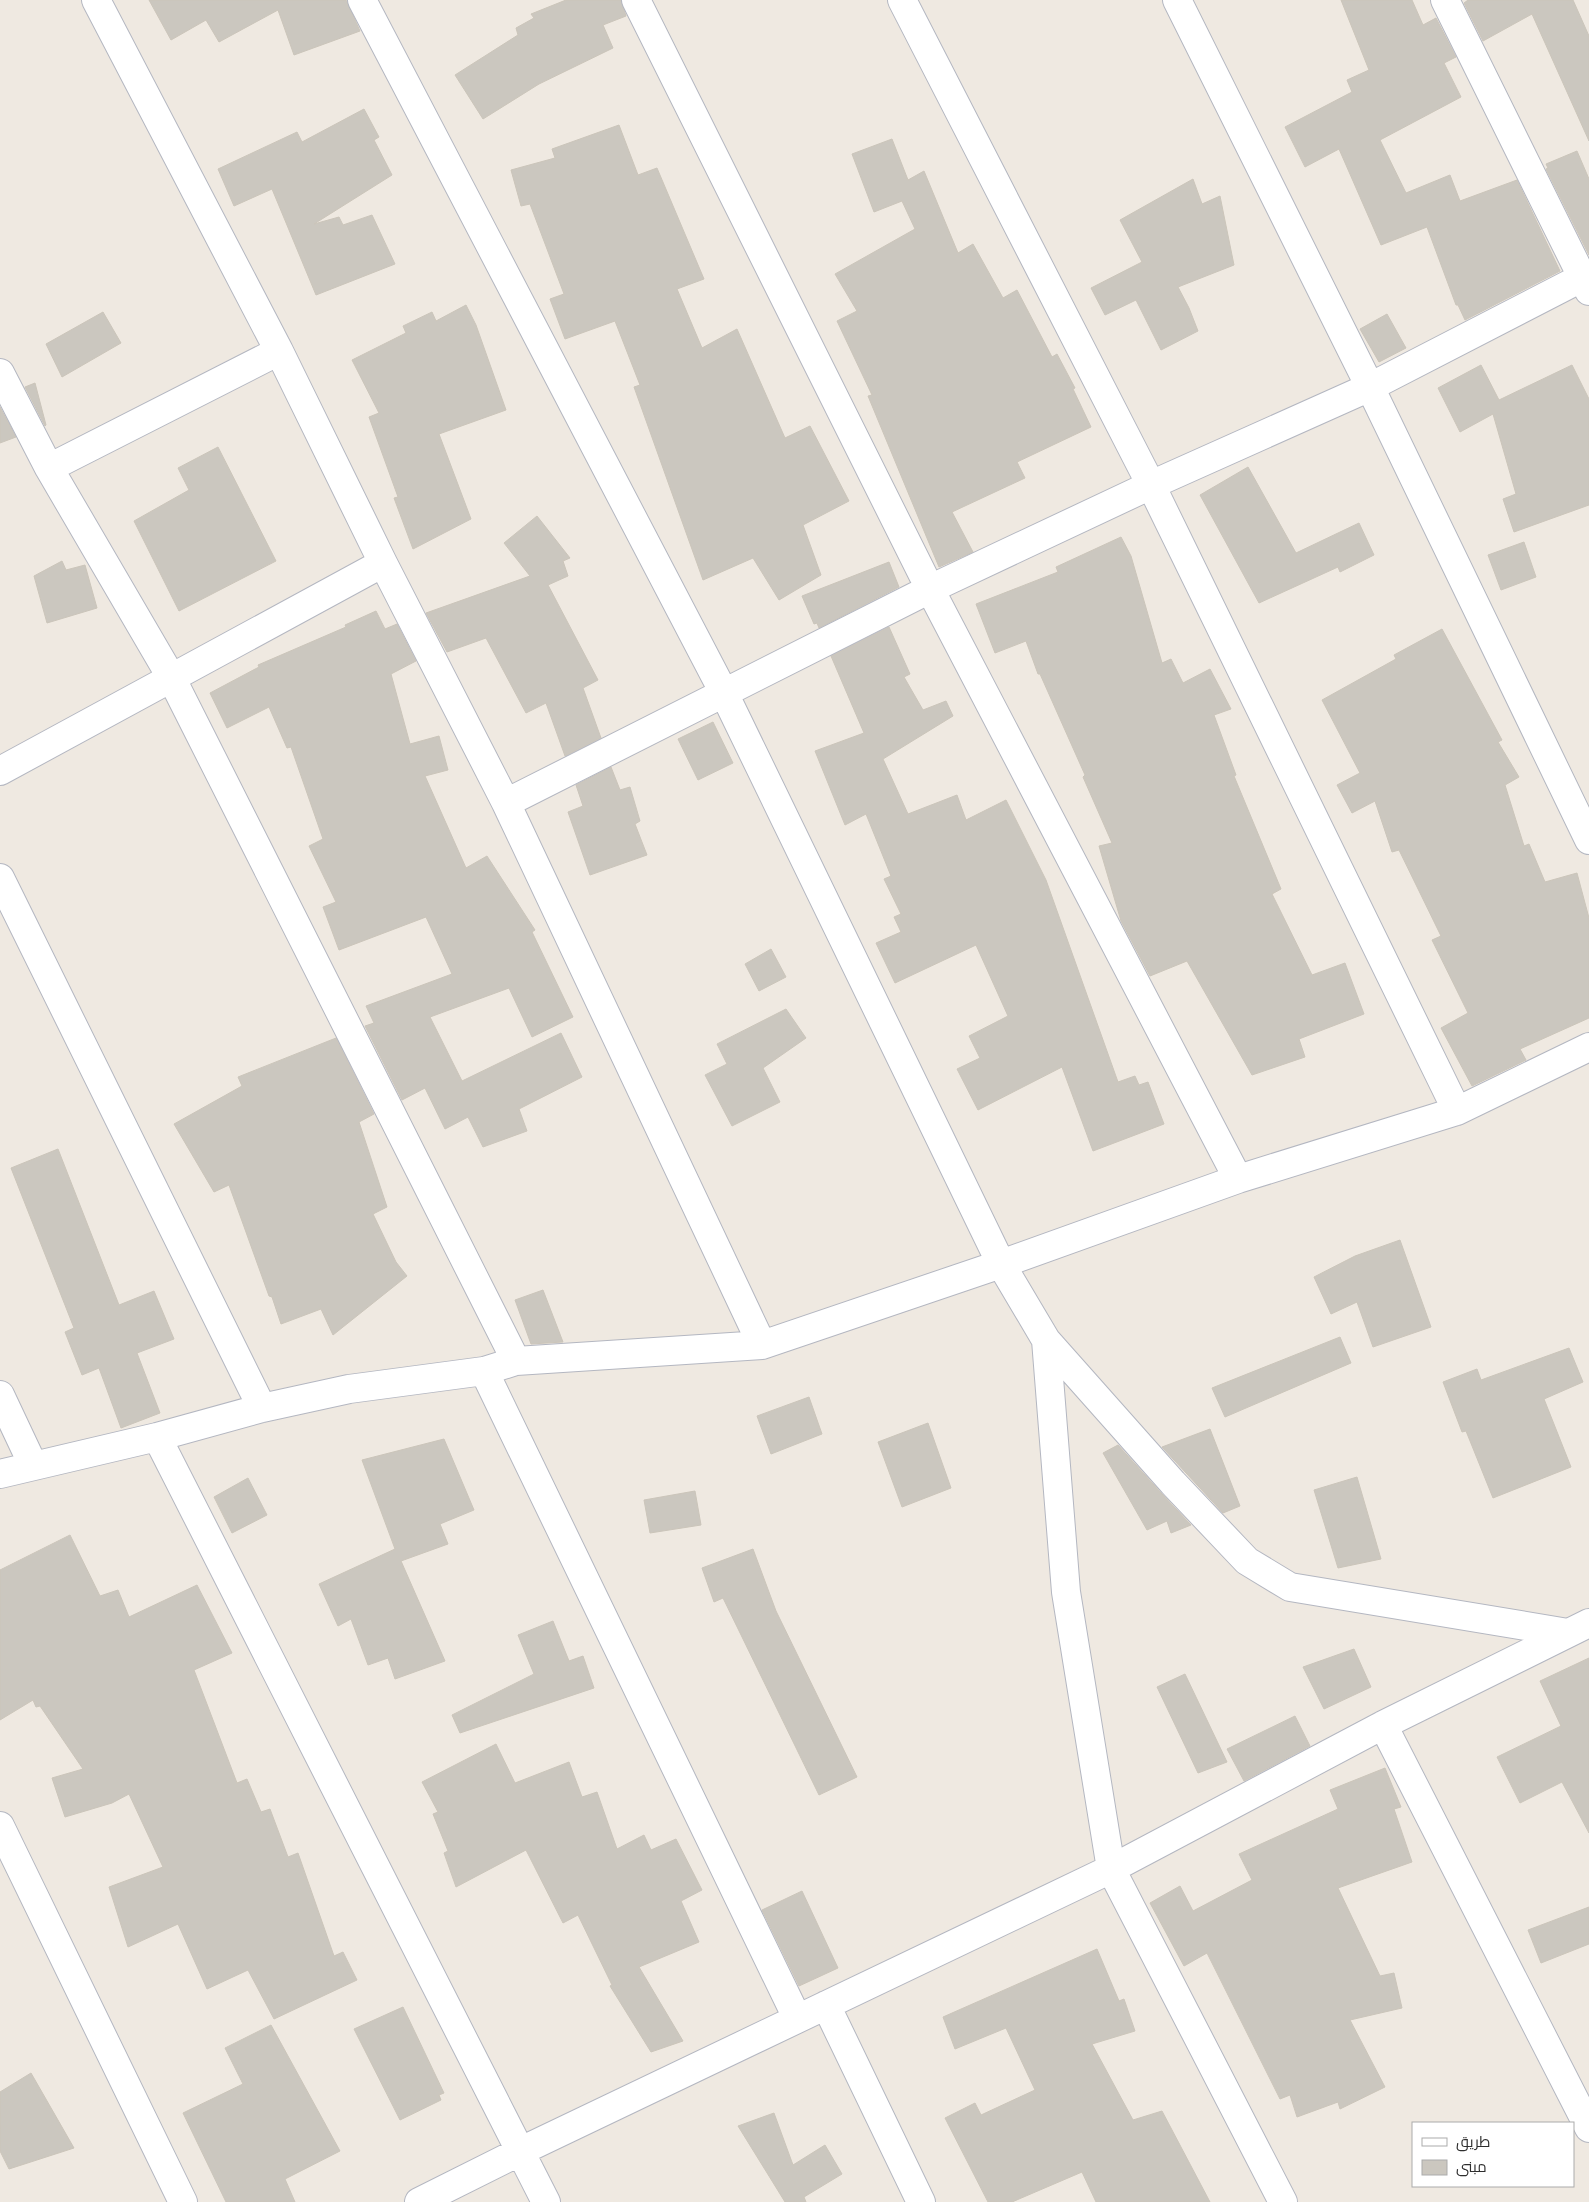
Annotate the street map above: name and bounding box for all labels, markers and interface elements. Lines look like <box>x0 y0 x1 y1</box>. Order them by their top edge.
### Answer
legend <box>1412 2122 1574 2187</box>
text: طريق <box>1456 2131 1490 2152</box>
text: مبنى <box>1456 2156 1487 2177</box>

